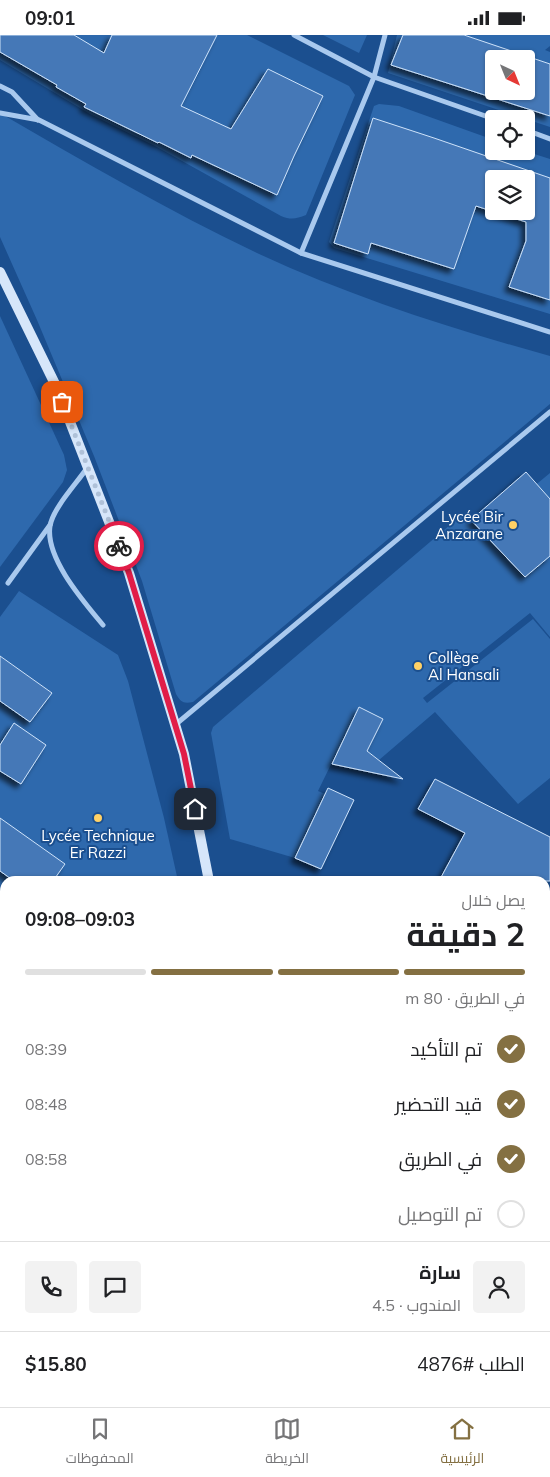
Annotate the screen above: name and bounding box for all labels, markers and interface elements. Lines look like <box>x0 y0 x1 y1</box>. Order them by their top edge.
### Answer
text: 09:01 <box>25 6 75 30</box>
north arrow <box>485 50 535 100</box>
map controls <box>485 50 535 220</box>
button: locate <box>485 110 535 160</box>
button: layers <box>485 170 535 220</box>
pin <box>41 381 83 423</box>
icon: bag <box>48 388 76 416</box>
place label: Lycée Bir Anzarane <box>435 507 504 543</box>
marker: Lycée Bir Anzarane <box>507 519 519 531</box>
courier <box>94 521 144 571</box>
icon: bike <box>105 532 133 560</box>
place label: Collège Al Hansali <box>428 648 499 684</box>
marker: Collège Al Hansali <box>412 660 424 672</box>
pin <box>174 788 216 830</box>
icon: home <box>181 795 209 823</box>
marker: Lycée Technique Er Razzi <box>92 812 104 824</box>
place label: Lycée Technique Er Razzi <box>41 826 155 862</box>
text: يصل خلال <box>461 890 525 910</box>
text: 09:03–09:08 <box>25 907 135 931</box>
text: 2 دقيقة <box>407 914 525 954</box>
text: في الطريق · 80 m <box>405 988 525 1008</box>
icon: check <box>497 1035 525 1063</box>
text: تم التأكيد <box>410 1037 482 1061</box>
text: 08:39 <box>25 1039 67 1059</box>
icon: check <box>497 1090 525 1118</box>
text: قيد التحضير <box>395 1092 482 1116</box>
text: 08:48 <box>25 1094 67 1114</box>
icon: check <box>497 1145 525 1173</box>
text: في الطريق <box>399 1147 482 1171</box>
text: 08:58 <box>25 1149 67 1169</box>
text: تم التوصيل <box>398 1202 482 1226</box>
text: سارة <box>419 1260 461 1284</box>
button: phone <box>25 1261 77 1313</box>
button: chat <box>89 1261 141 1313</box>
button: person <box>473 1261 525 1313</box>
text: المندوب · 4.5 <box>372 1295 461 1315</box>
text: $15.80 <box>25 1352 87 1376</box>
text: الطلب #4876 <box>417 1352 525 1376</box>
tab: المحفوظات <box>66 1415 134 1471</box>
tab: الخريطة <box>265 1415 309 1471</box>
tab: الرئيسية <box>440 1415 484 1471</box>

